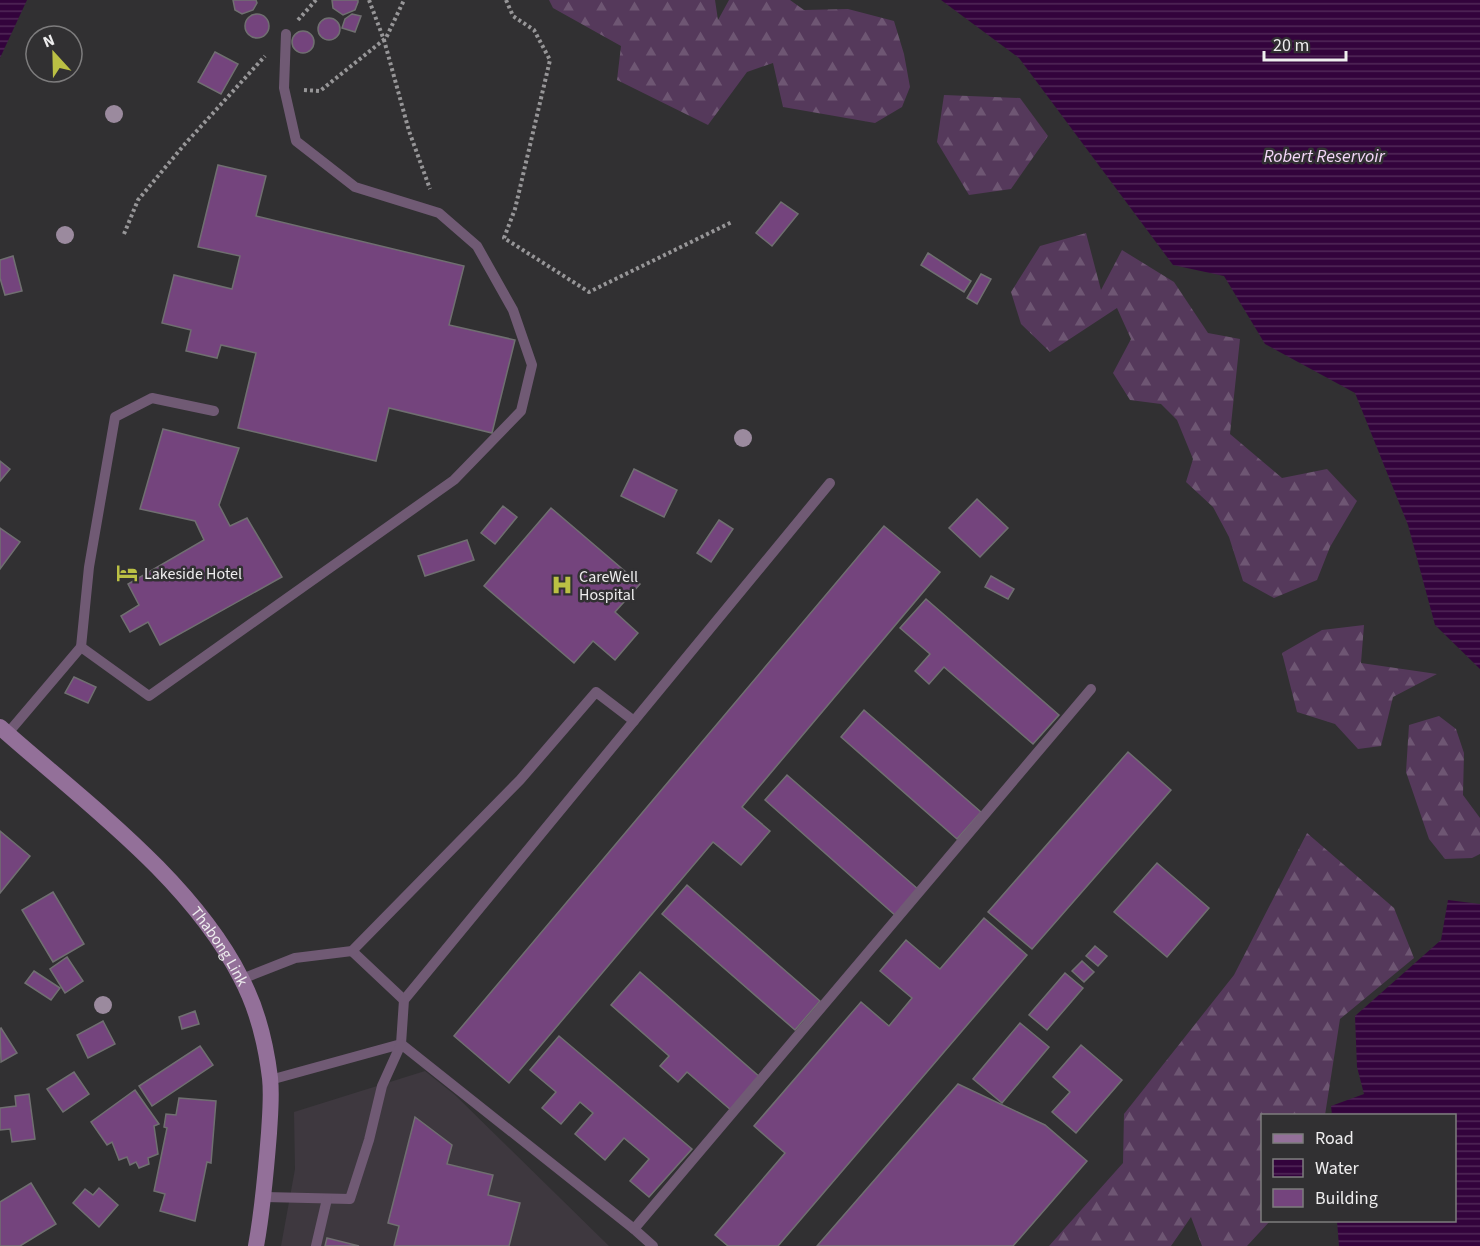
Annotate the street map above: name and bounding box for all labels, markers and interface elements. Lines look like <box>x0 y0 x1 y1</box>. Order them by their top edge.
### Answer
north arrow <box>24 24 84 84</box>
scale bar <box>1264 24 1346 62</box>
text: N <box>40 29 58 53</box>
text: 20 m <box>1273 33 1309 58</box>
water label: Robert Reservoir <box>1263 144 1385 169</box>
hotel icon: Lakeside Hotel <box>115 561 139 585</box>
place label: Lakeside Hotel <box>144 563 242 585</box>
place label: CareWell Hospital <box>579 566 638 606</box>
hospital icon: CareWell Hospital <box>550 573 574 597</box>
street label: Thabong Link <box>185 902 253 990</box>
legend <box>1261 1114 1456 1222</box>
text: Road <box>1315 1126 1354 1151</box>
text: Water <box>1315 1156 1359 1181</box>
text: Building <box>1315 1186 1378 1211</box>

